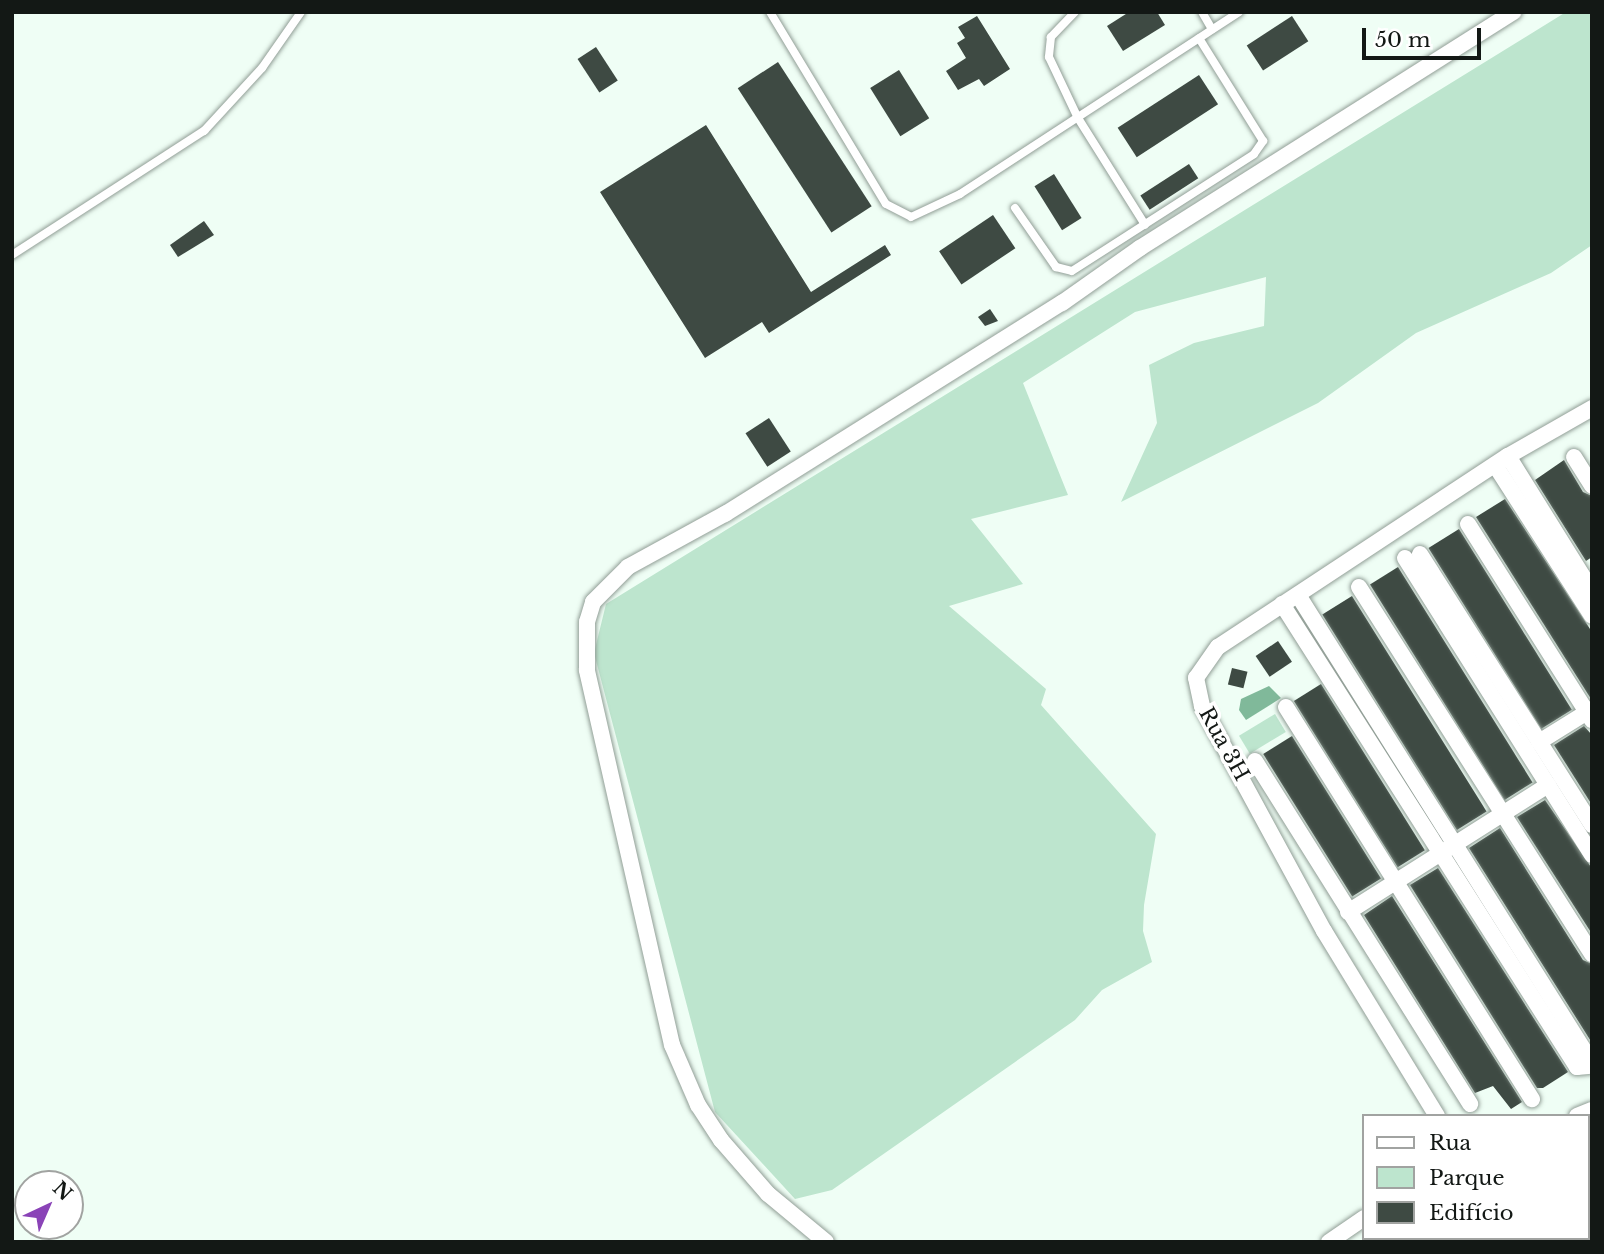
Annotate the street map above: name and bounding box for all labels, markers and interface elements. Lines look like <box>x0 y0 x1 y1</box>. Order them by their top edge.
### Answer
scale bar <box>1366 14 1485 58</box>
text: 50 m <box>1375 27 1430 53</box>
street label: Rua 3H <box>1193 703 1255 785</box>
legend <box>1362 1114 1590 1240</box>
text: Rua <box>1429 1130 1471 1156</box>
text: Parque <box>1429 1165 1504 1191</box>
north arrow <box>14 1170 84 1240</box>
text: N <box>48 1176 77 1205</box>
text: Edifício <box>1429 1200 1514 1226</box>

